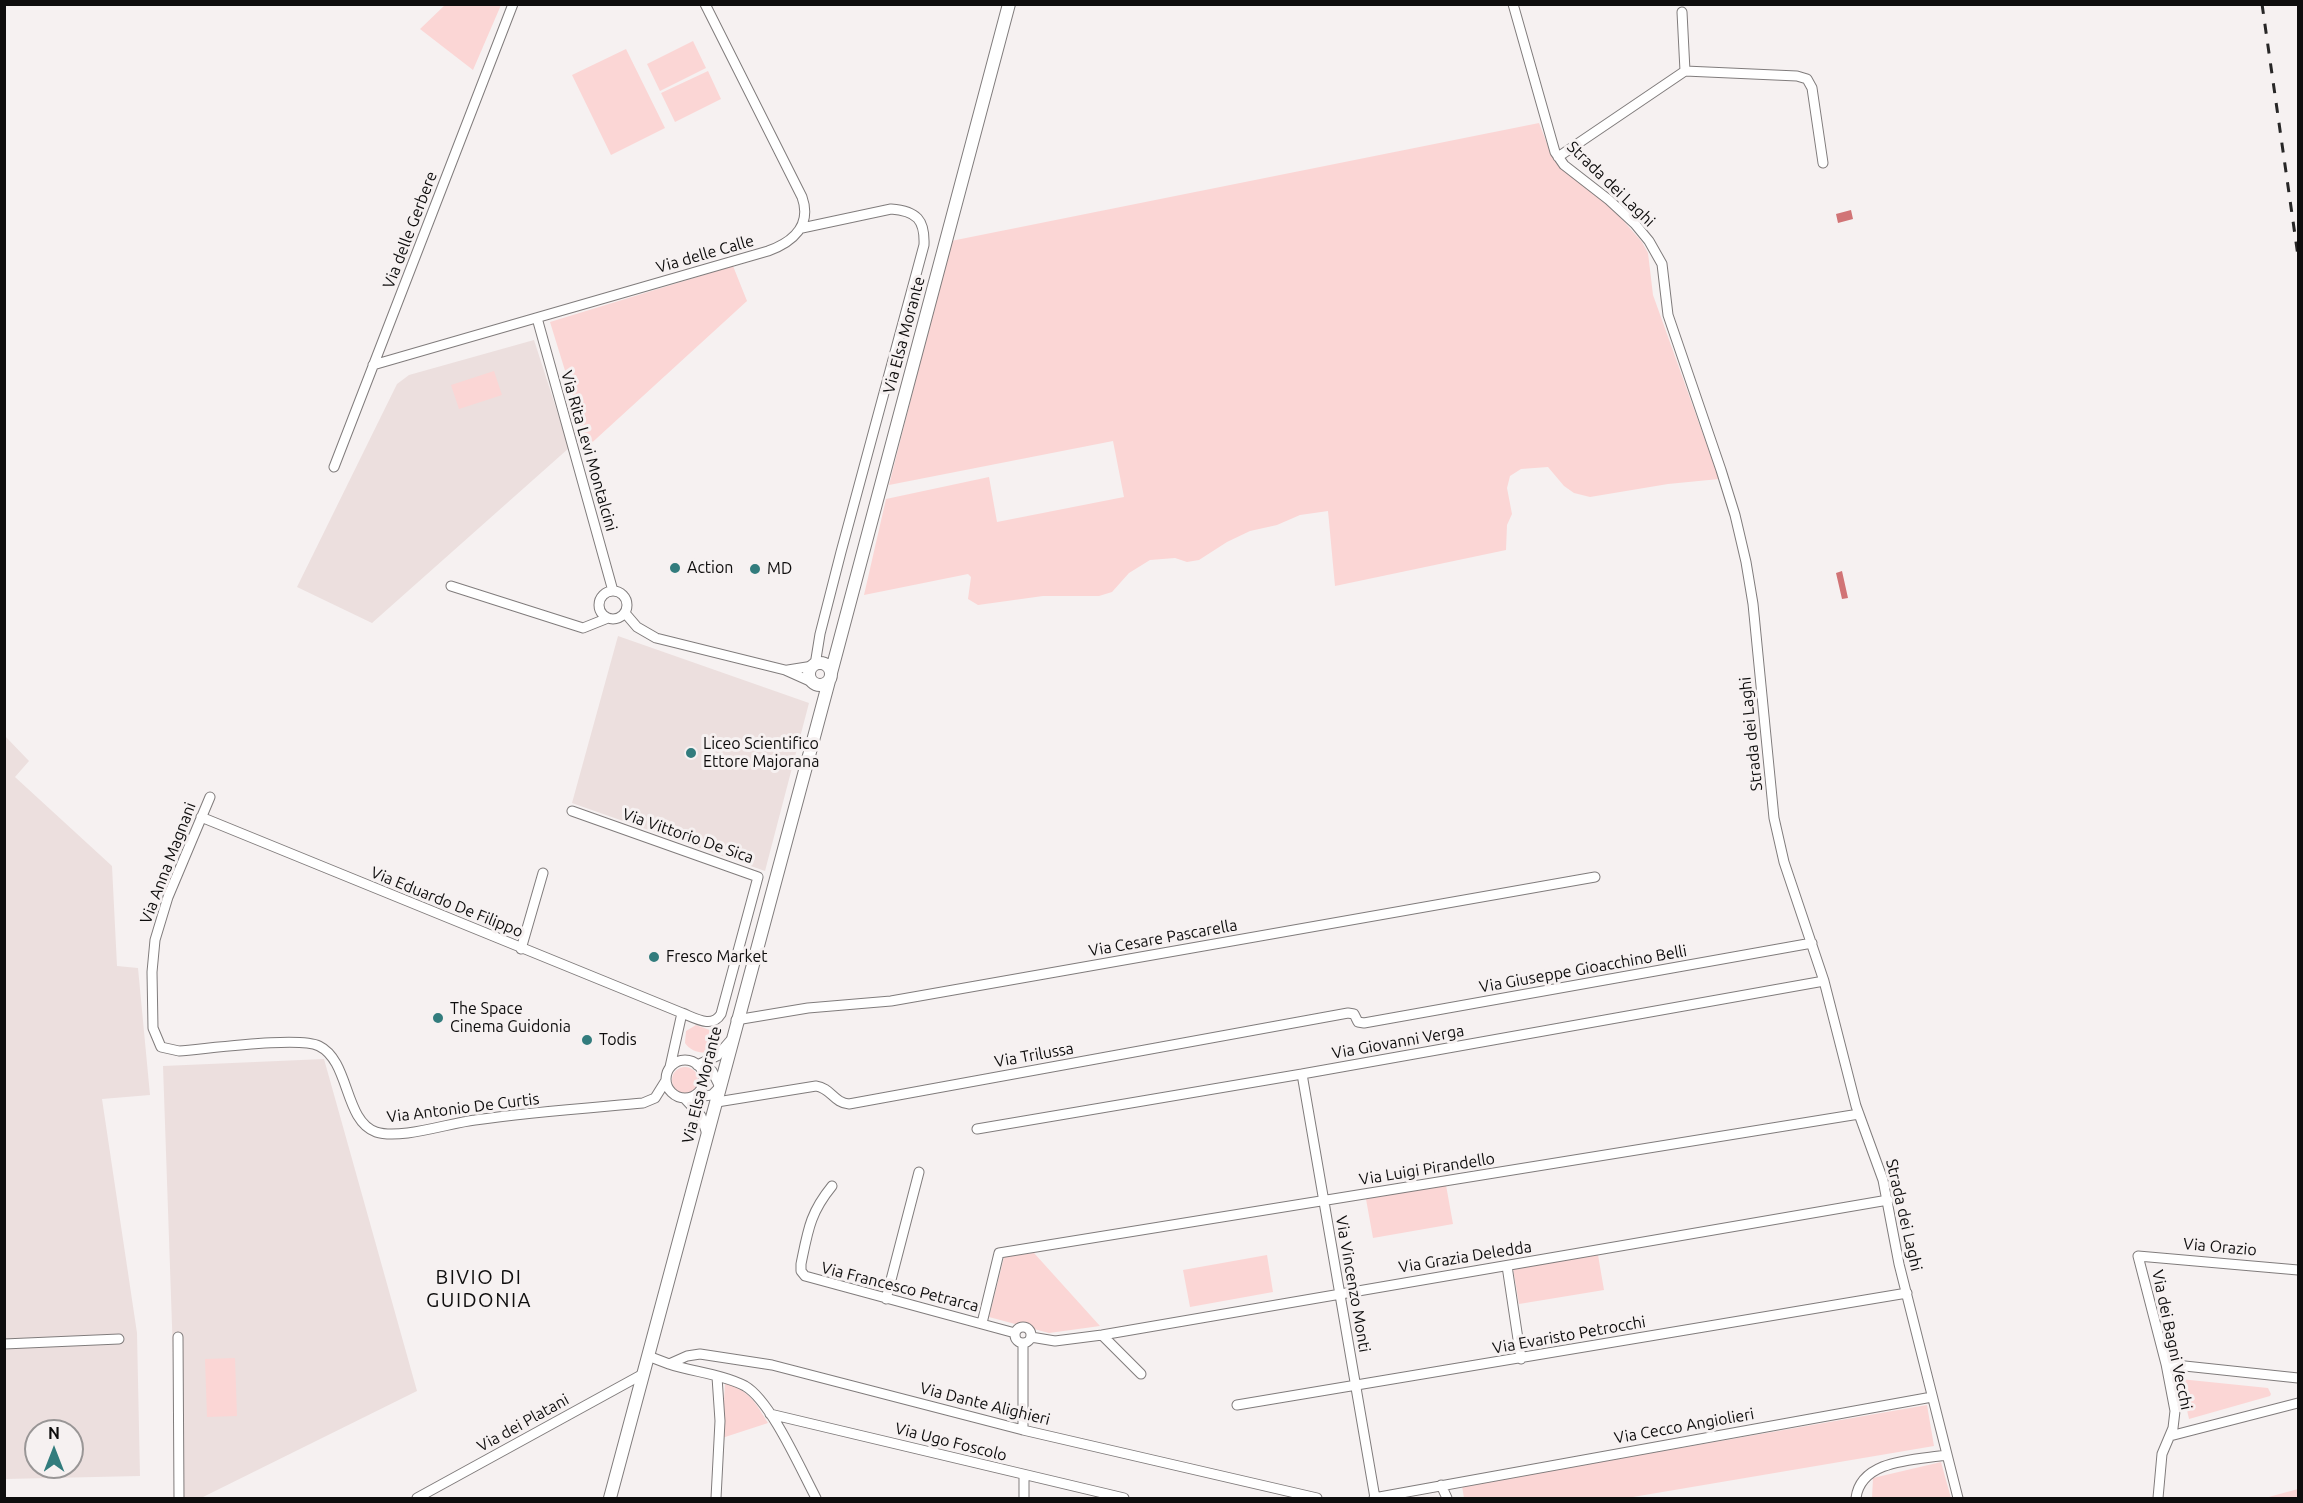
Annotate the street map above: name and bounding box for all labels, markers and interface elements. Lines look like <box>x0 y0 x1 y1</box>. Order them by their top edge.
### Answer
street label: Strada dei Laghi <box>1563 137 1659 231</box>
street label: Via delle Gerbere <box>379 169 441 291</box>
street label: Via delle Calle <box>654 231 756 277</box>
street label: Via Elsa Morante <box>879 274 929 396</box>
street label: Via Rita Levi Montalcini <box>557 368 621 534</box>
place label: Action <box>687 558 733 578</box>
place label: MD <box>767 559 792 579</box>
marker: Action <box>668 561 682 575</box>
marker: MD <box>748 562 762 576</box>
street label: Strada dei Laghi <box>1735 676 1767 792</box>
place label: Liceo Scientifico Ettore Majorana <box>703 734 819 772</box>
marker: Liceo Scientifico Ettore Majorana <box>684 746 698 760</box>
street label: Via Anna Magnani <box>136 799 200 927</box>
street label: Via Vittorio De Sica <box>620 805 756 867</box>
street label: Via Eduardo De Filippo <box>368 863 526 941</box>
street label: Via Cesare Pascarella <box>1087 915 1239 961</box>
street label: Via Giuseppe Gioacchino Belli <box>1478 941 1688 997</box>
place label: Fresco Market <box>666 947 768 967</box>
marker: Fresco Market <box>647 950 661 964</box>
place label: The Space Cinema Guidonia <box>450 999 571 1037</box>
marker: The Space Cinema Guidonia <box>431 1011 445 1025</box>
street label: Via Giovanni Verga <box>1330 1021 1466 1063</box>
street label: Via Elsa Morante <box>678 1024 726 1146</box>
place label: Todis <box>599 1030 637 1050</box>
marker: Todis <box>580 1033 594 1047</box>
street label: Via Trilussa <box>993 1039 1075 1071</box>
street label: Via Antonio De Curtis <box>386 1089 540 1127</box>
street label: Via Luigi Pirandello <box>1358 1149 1496 1189</box>
street label: Strada dei Laghi <box>1882 1157 1926 1273</box>
street label: Via Vincenzo Monti <box>1332 1214 1374 1354</box>
street label: Via Orazio <box>2182 1234 2258 1260</box>
street label: Via Grazia Deledda <box>1397 1237 1533 1277</box>
street label: Via Francesco Petrarca <box>819 1258 981 1316</box>
district label: BIVIO DI GUIDONIA <box>426 1265 532 1312</box>
street label: Via dei Bagni Vecchi <box>2148 1268 2196 1412</box>
street label: Via Evaristo Petrocchi <box>1491 1312 1647 1358</box>
street label: Via Dante Alighieri <box>918 1379 1052 1429</box>
street label: Via dei Platani <box>474 1390 572 1456</box>
street label: Via Cecco Angiolieri <box>1613 1404 1755 1448</box>
north arrow <box>24 1419 84 1479</box>
street label: Via Ugo Foscolo <box>893 1419 1009 1465</box>
text: N <box>48 1424 60 1442</box>

